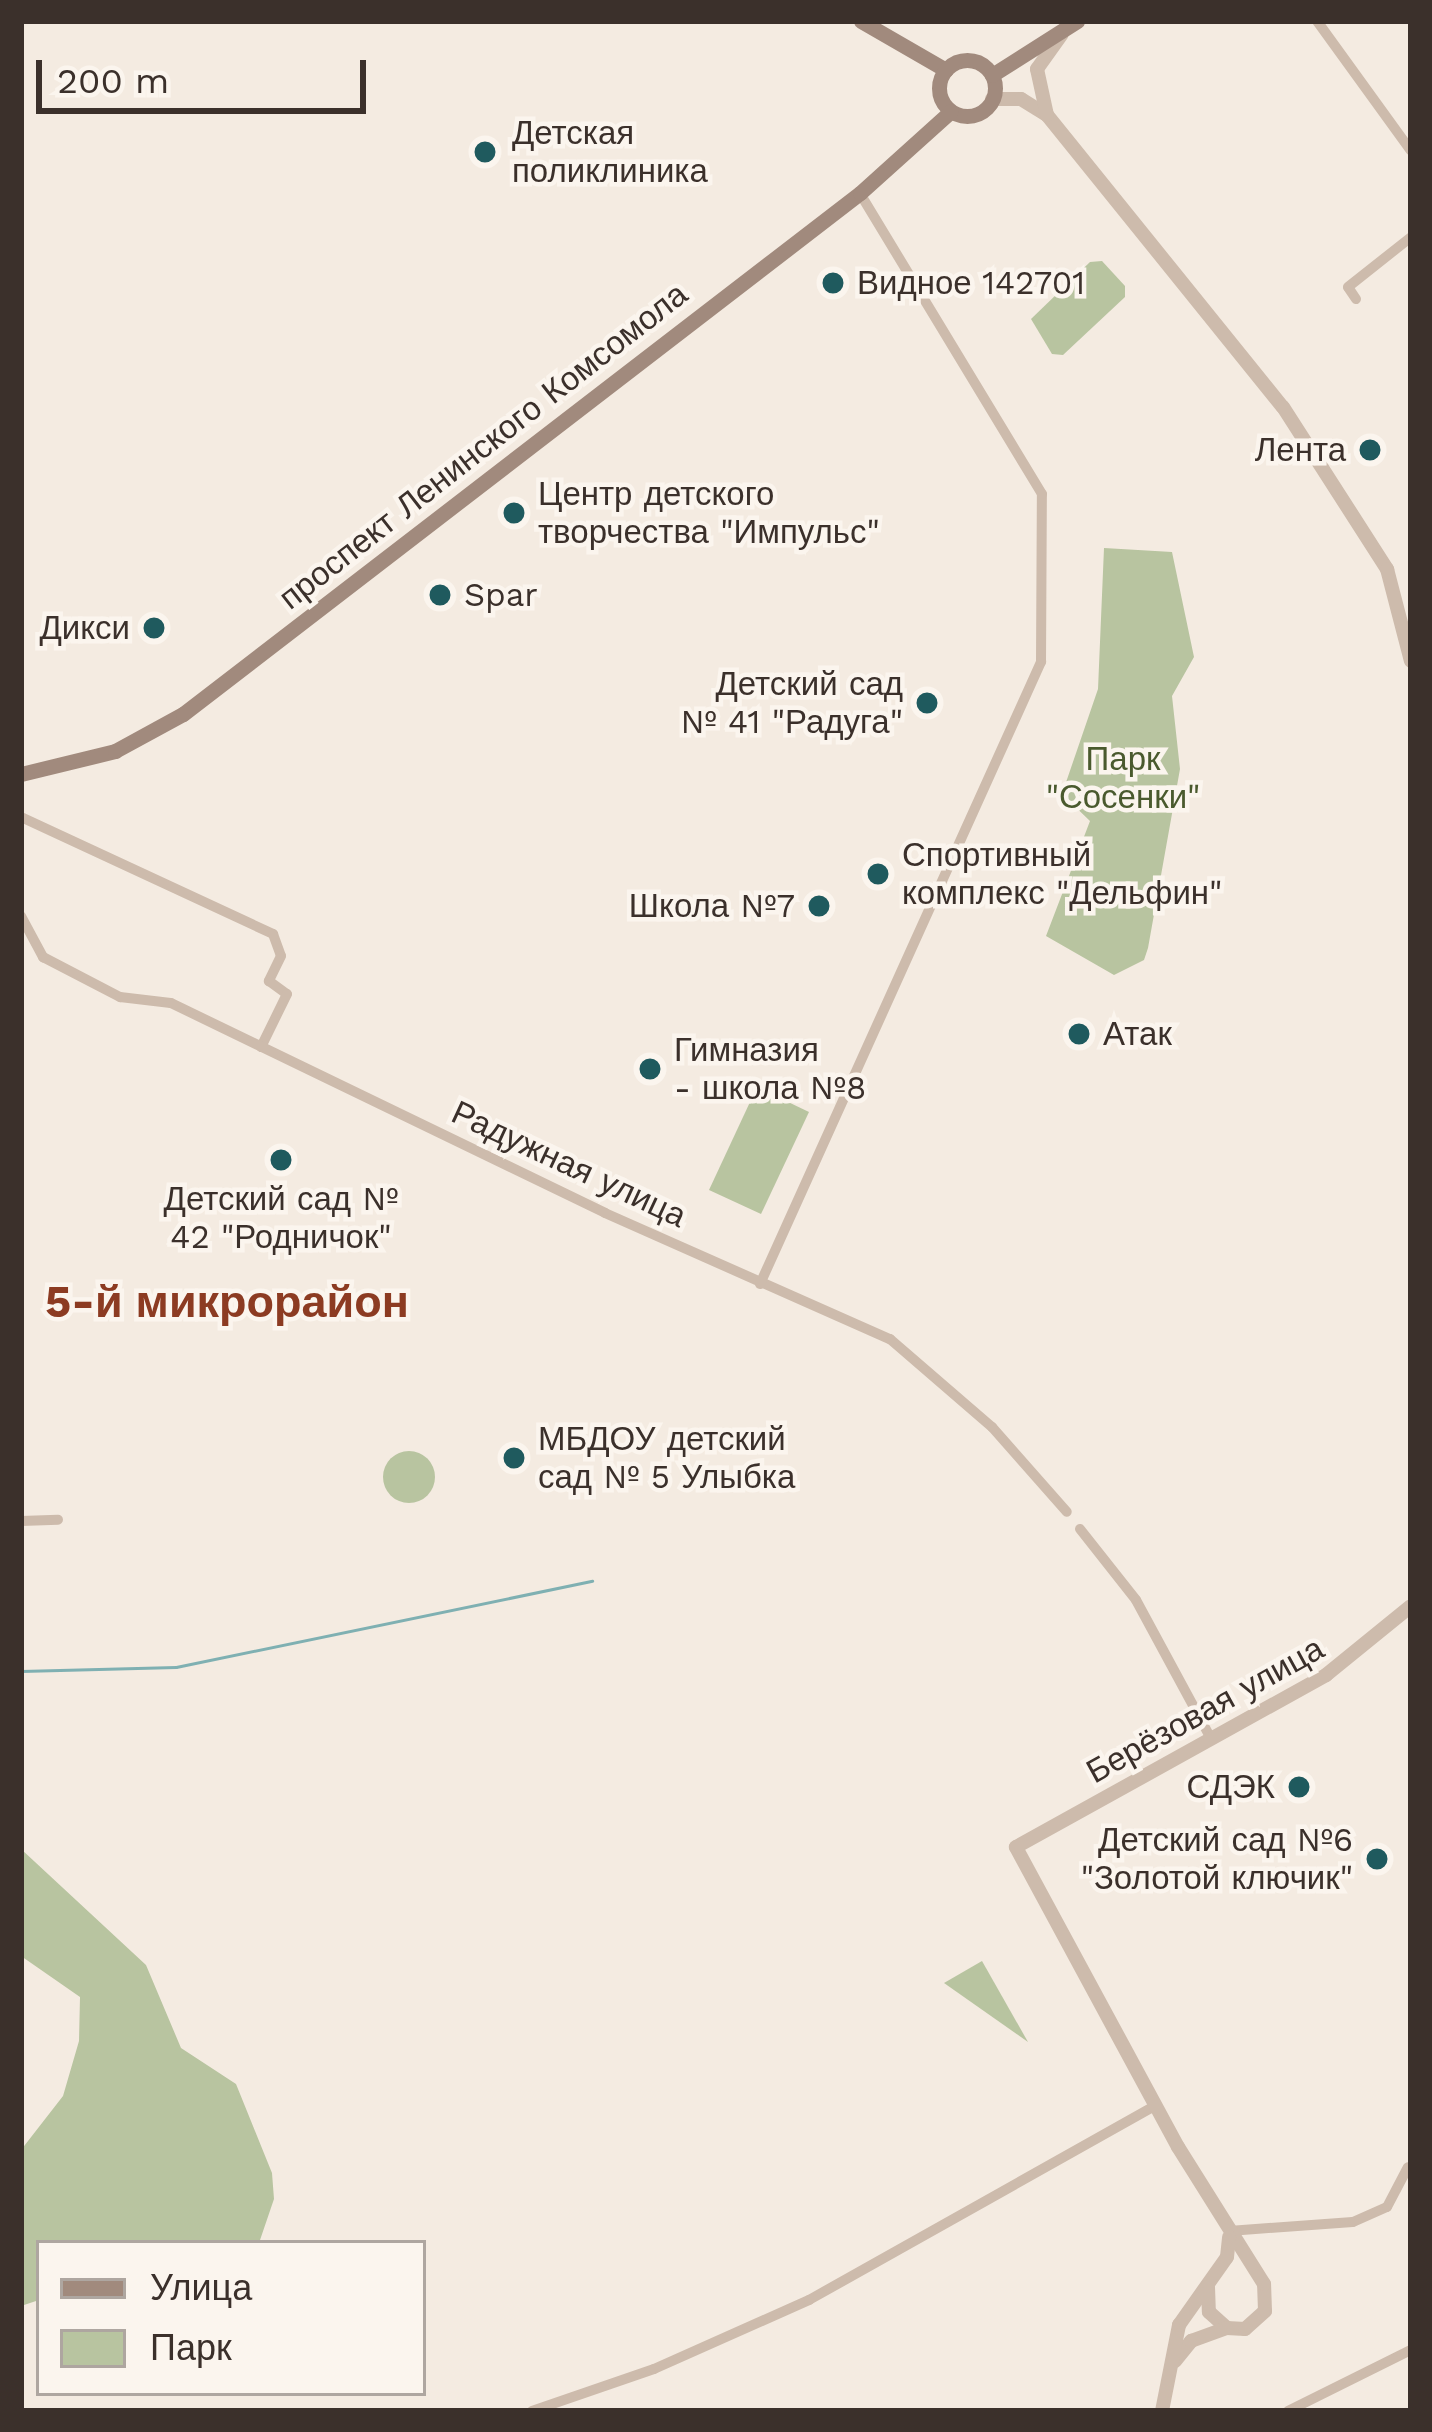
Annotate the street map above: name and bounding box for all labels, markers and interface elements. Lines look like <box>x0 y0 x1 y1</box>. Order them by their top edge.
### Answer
scale bar <box>42 36 372 110</box>
text: 200 m <box>57 60 169 102</box>
place label: Детская поликлиника <box>512 113 708 191</box>
marker: Детская поликлиника <box>469 136 501 168</box>
place label: Видное 142701 <box>857 263 1086 303</box>
marker: Видное 142701 <box>820 270 846 296</box>
street label: проспект Ленинского Комсомола <box>271 274 695 618</box>
place label: Лента <box>1255 430 1346 470</box>
marker: Лента <box>1357 437 1383 463</box>
place label: Центр детского творчества "Импульс" <box>538 474 880 552</box>
marker: Центр детского творчества "Импульс" <box>501 500 527 526</box>
place label: Spar <box>464 575 538 615</box>
marker: Spar <box>427 582 453 608</box>
place label: Дикси <box>39 608 130 648</box>
marker: Дикси <box>141 615 167 641</box>
place label: Детский сад № 41 "Радуга" <box>681 664 903 742</box>
marker: Детский сад № 41 "Радуга" <box>914 690 940 716</box>
park label: Парк "Сосенки" <box>1046 739 1200 817</box>
place label: Спортивный комплекс "Дельфин" <box>902 835 1222 913</box>
marker: Спортивный комплекс "Дельфин" <box>865 861 891 887</box>
place label: Школа №7 <box>629 886 795 926</box>
marker: Школа №7 <box>806 893 832 919</box>
place label: Атак <box>1103 1014 1172 1054</box>
marker: Атак <box>1066 1021 1092 1047</box>
place label: Гимназия - школа №8 <box>674 1030 866 1108</box>
marker: Гимназия - школа №8 <box>637 1056 663 1082</box>
street label: Радужная улица <box>446 1092 692 1236</box>
marker: Детский сад № 42 "Родничок" <box>268 1147 294 1173</box>
place label: Детский сад № 42 "Родничок" <box>164 1179 398 1257</box>
district label: 5-й микрорайон <box>45 1275 409 1329</box>
place label: МБДОУ детский сад № 5 Улыбка <box>538 1419 795 1497</box>
marker: МБДОУ детский сад № 5 Улыбка <box>501 1445 527 1471</box>
street label: Берёзовая улица <box>1079 1628 1331 1792</box>
place label: СДЭК <box>1187 1767 1275 1807</box>
marker: СДЭК <box>1286 1774 1312 1800</box>
place label: Детский сад №6 "Золотой ключик" <box>1081 1820 1353 1898</box>
marker: Детский сад №6 "Золотой ключик" <box>1364 1846 1390 1872</box>
legend <box>36 2240 426 2396</box>
text: Улица <box>150 2267 252 2309</box>
text: Парк <box>150 2327 232 2369</box>

